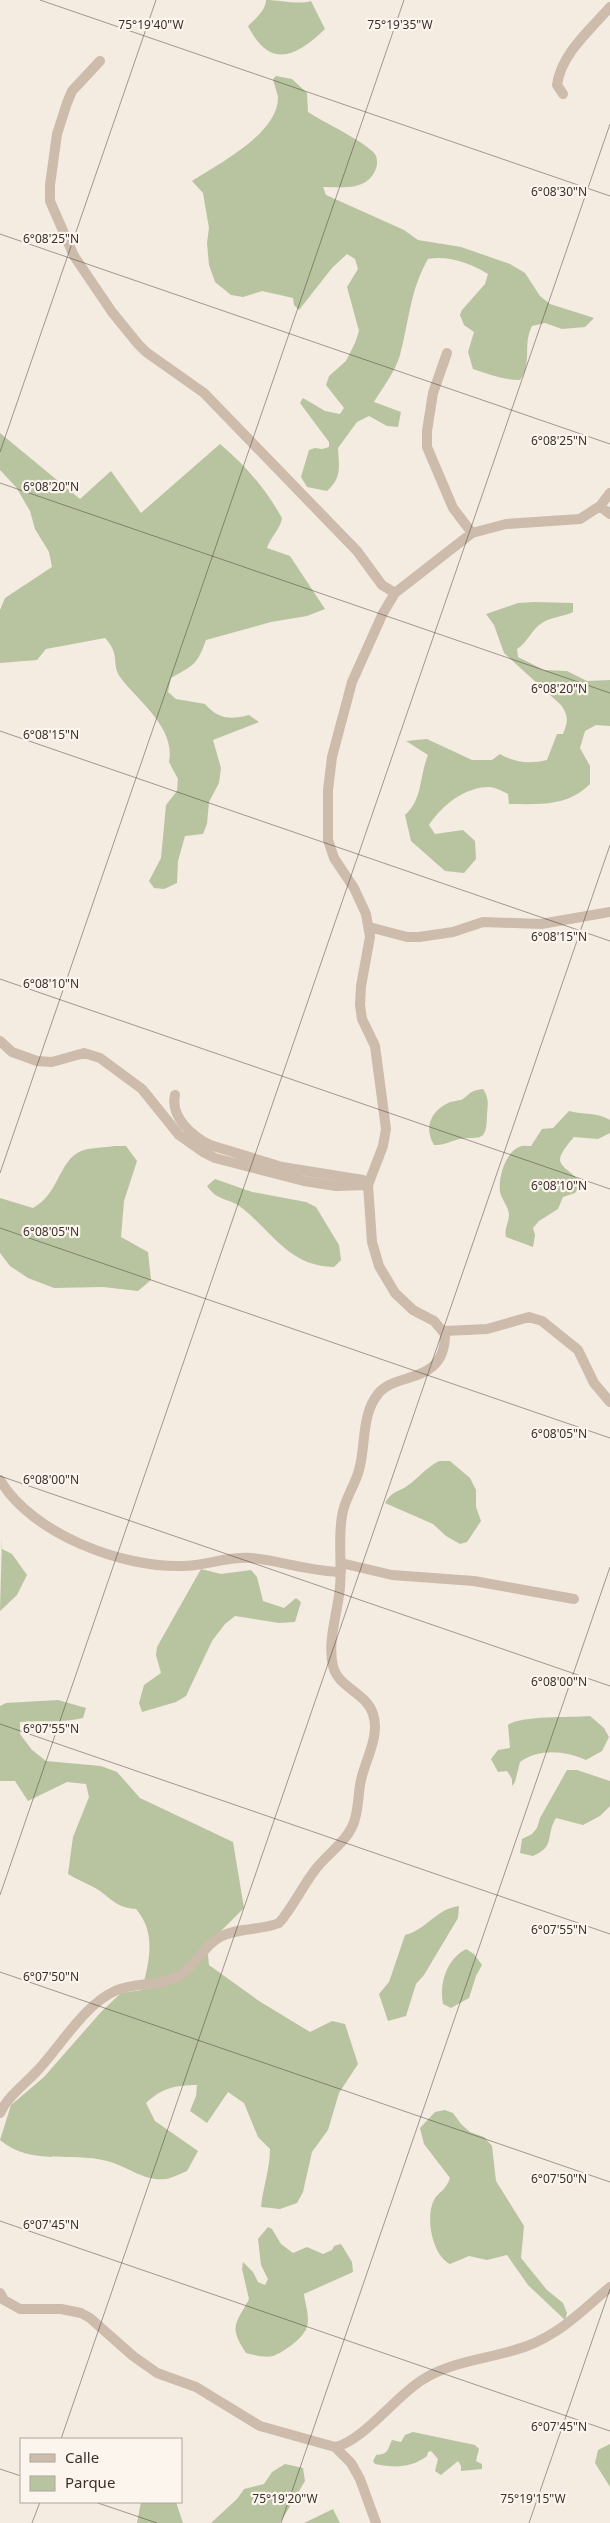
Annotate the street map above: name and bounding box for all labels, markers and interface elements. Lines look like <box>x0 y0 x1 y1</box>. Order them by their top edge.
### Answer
text: 75°19'40"W <box>118 16 184 33</box>
text: 75°19'35"W <box>367 16 433 33</box>
text: 6°08'30"N <box>531 183 587 200</box>
text: 6°08'25"N <box>23 230 79 247</box>
text: 6°08'25"N <box>531 432 587 449</box>
text: 6°08'20"N <box>23 478 79 495</box>
text: 6°08'20"N <box>531 680 587 697</box>
text: 6°08'15"N <box>23 726 79 743</box>
text: 6°08'15"N <box>531 928 587 945</box>
text: 6°08'10"N <box>23 975 79 992</box>
text: 6°08'10"N <box>531 1177 587 1194</box>
text: 6°08'05"N <box>23 1223 79 1240</box>
text: 6°08'05"N <box>531 1425 587 1442</box>
text: 6°08'00"N <box>23 1471 79 1488</box>
text: 6°08'00"N <box>531 1673 587 1690</box>
text: 6°07'55"N <box>23 1720 79 1737</box>
text: 6°07'55"N <box>531 1921 587 1938</box>
text: 6°07'50"N <box>23 1968 79 1985</box>
text: 6°07'50"N <box>531 2170 587 2187</box>
text: 6°07'45"N <box>23 2216 79 2233</box>
text: 6°07'45"N <box>531 2418 587 2435</box>
legend <box>20 2438 182 2503</box>
text: Calle <box>65 2447 99 2467</box>
text: Parque <box>65 2472 115 2492</box>
text: 75°19'20"W <box>252 2490 318 2507</box>
text: 75°19'15"W <box>500 2490 566 2507</box>

